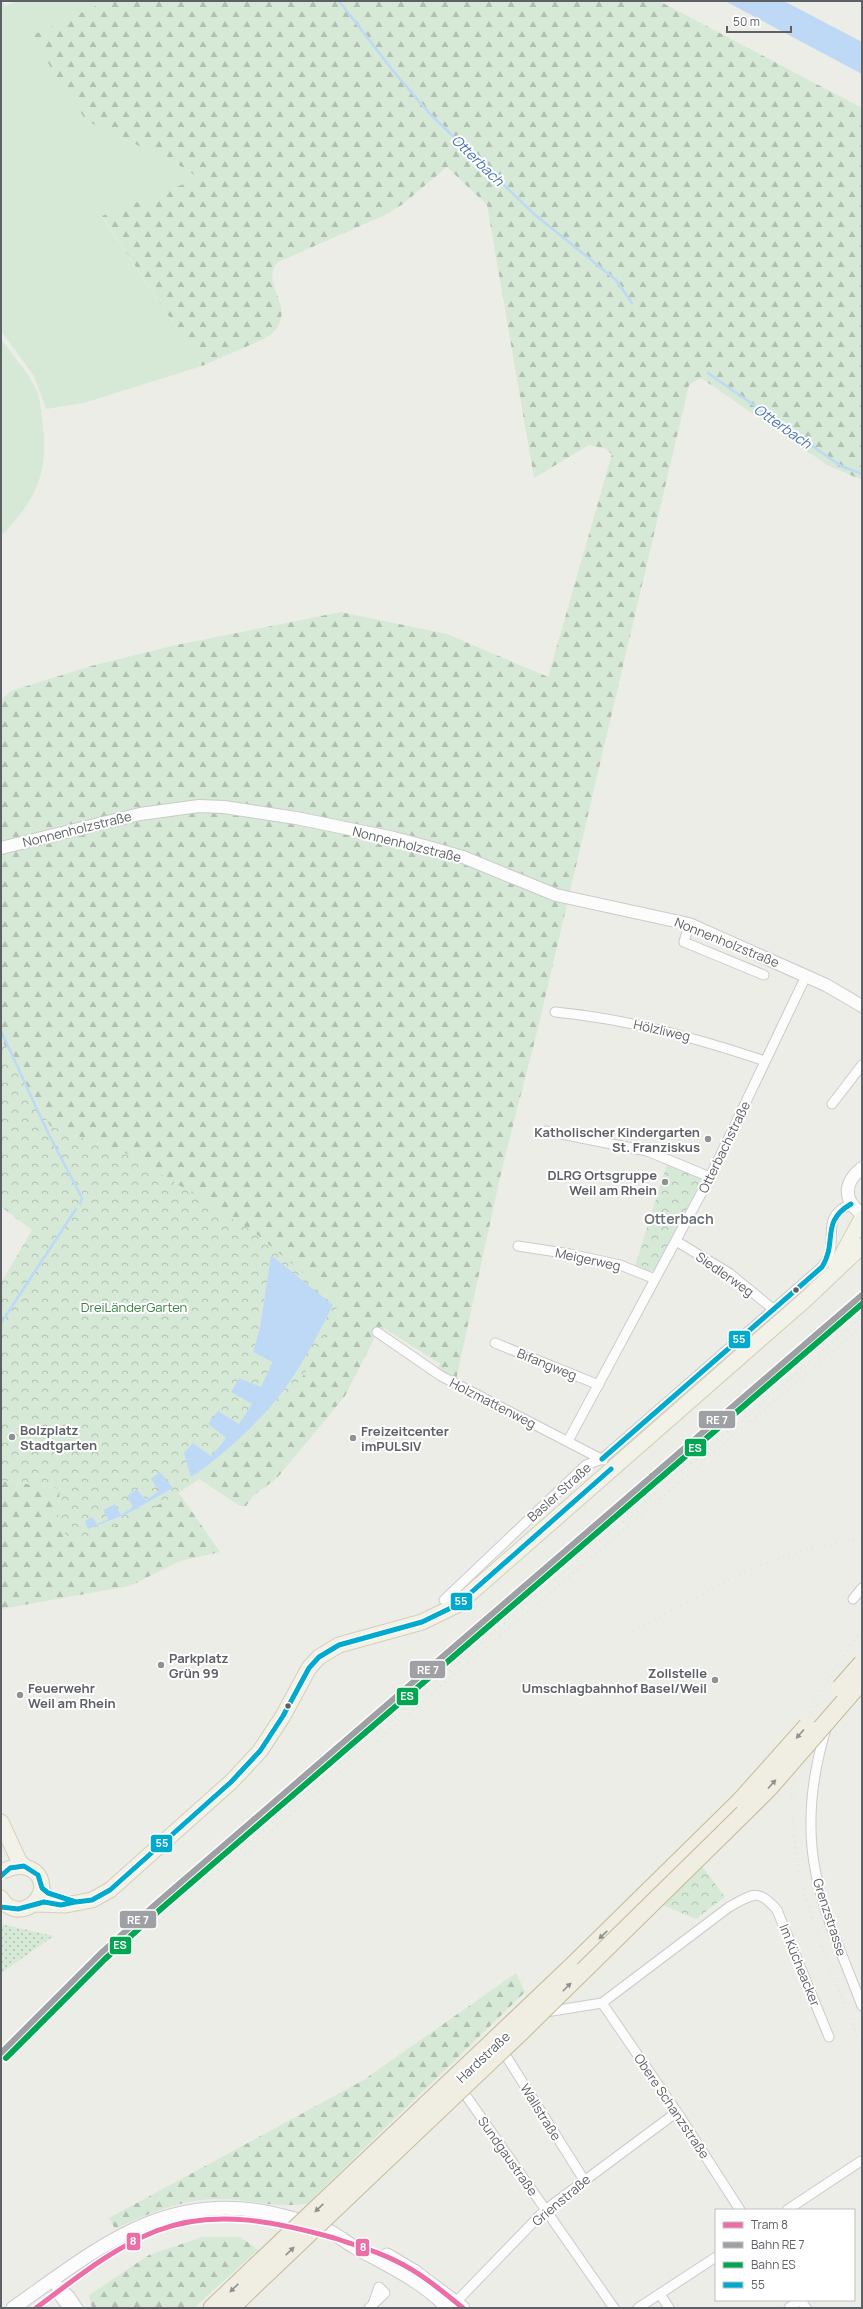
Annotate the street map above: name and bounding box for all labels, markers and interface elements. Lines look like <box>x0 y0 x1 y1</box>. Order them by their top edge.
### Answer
scale bar <box>727 8 791 34</box>
text: 50 m <box>733 13 760 30</box>
water label: Otterbach <box>448 130 509 190</box>
water label: Otterbach <box>751 399 816 453</box>
street label: Nonnenholzstraße <box>21 807 134 851</box>
street label: Nonnenholzstraße <box>351 822 464 866</box>
street label: Nonnenholzstraße <box>672 913 782 971</box>
street label: Hölzliweg <box>632 1015 692 1045</box>
street label: Otterbachstraße <box>694 1098 754 1196</box>
place label: Katholischer Kindergarten St. Franziskus <box>534 1123 700 1156</box>
marker: Katholischer Kindergarten St. Franziskus <box>703 1134 713 1144</box>
place label: DLRG Ortsgruppe Weil am Rhein <box>547 1166 657 1199</box>
marker: DLRG Ortsgruppe Weil am Rhein <box>660 1177 670 1187</box>
district label: Otterbach <box>644 1209 714 1228</box>
street label: Meigerweg <box>554 1243 622 1275</box>
street label: Siedlerweg <box>693 1248 757 1300</box>
unlabelled marker <box>791 1285 801 1295</box>
park label: DreiLänderGarten <box>81 1298 187 1316</box>
line badge: 55 <box>728 1330 751 1349</box>
text: 55 <box>733 1331 745 1346</box>
street label: Bifangweg <box>514 1344 580 1384</box>
street label: Holzmattenweg <box>447 1374 539 1432</box>
line badge: RE 7 <box>698 1410 736 1429</box>
text: RE 7 <box>706 1412 728 1427</box>
place label: Bolzplatz Stadtgarten <box>20 1421 97 1454</box>
place label: Freizeitcenter imPULSIV <box>361 1422 449 1455</box>
marker: Bolzplatz Stadtgarten <box>7 1432 17 1442</box>
marker: Freizeitcenter imPULSIV <box>348 1433 358 1443</box>
line badge: ES <box>684 1438 707 1457</box>
text: ES <box>688 1440 702 1455</box>
street label: Basler Straße <box>523 1458 595 1526</box>
line badge: 55 <box>450 1592 473 1611</box>
text: 55 <box>455 1593 467 1608</box>
place label: Parkplatz Grün 99 <box>169 1649 229 1682</box>
marker: Parkplatz Grün 99 <box>156 1660 166 1670</box>
line badge: RE 7 <box>409 1660 446 1679</box>
text: RE 7 <box>417 1662 439 1677</box>
place label: Zollstelle Umschlagbahnhof Basel/Weil <box>522 1664 707 1697</box>
marker: Zollstelle Umschlagbahnhof Basel/Weil <box>710 1675 720 1685</box>
place label: Feuerwehr Weil am Rhein <box>28 1679 116 1712</box>
line badge: ES <box>396 1687 419 1706</box>
text: ES <box>400 1688 414 1703</box>
marker: Feuerwehr Weil am Rhein <box>15 1690 25 1700</box>
unlabelled marker <box>283 1701 293 1711</box>
one-way arrow <box>795 1729 804 1740</box>
one-way arrow <box>767 1779 777 1789</box>
line badge: 55 <box>150 1834 173 1853</box>
text: 55 <box>156 1835 168 1850</box>
street label: Grenzstrasse <box>809 1876 851 1959</box>
line badge: RE 7 <box>119 1910 157 1929</box>
text: RE 7 <box>127 1912 149 1927</box>
street label: Im Kücheacker <box>775 1921 825 2009</box>
one-way arrow <box>598 1930 608 1940</box>
line badge: ES <box>109 1936 132 1955</box>
text: ES <box>113 1937 127 1952</box>
one-way arrow <box>562 1982 571 1992</box>
street label: Hardstraße <box>452 2027 514 2087</box>
street label: Obere Schanzstraße <box>630 2050 714 2162</box>
street label: Wallstraße <box>516 2080 566 2144</box>
street label: Sundgaustraße <box>474 2113 542 2200</box>
street label: Grienstraße <box>528 2170 594 2230</box>
one-way arrow <box>314 2203 324 2212</box>
legend <box>715 2209 855 2301</box>
text: Tram 8 <box>751 2216 788 2233</box>
line badge: 8 <box>126 2232 141 2251</box>
text: 8 <box>130 2233 137 2248</box>
text: Bahn RE 7 <box>751 2236 805 2253</box>
line badge: 8 <box>355 2238 370 2257</box>
text: 8 <box>360 2239 367 2254</box>
one-way arrow <box>285 2246 295 2256</box>
text: Bahn ES <box>751 2256 796 2273</box>
text: 55 <box>751 2276 765 2293</box>
one-way arrow <box>229 2283 239 2293</box>

